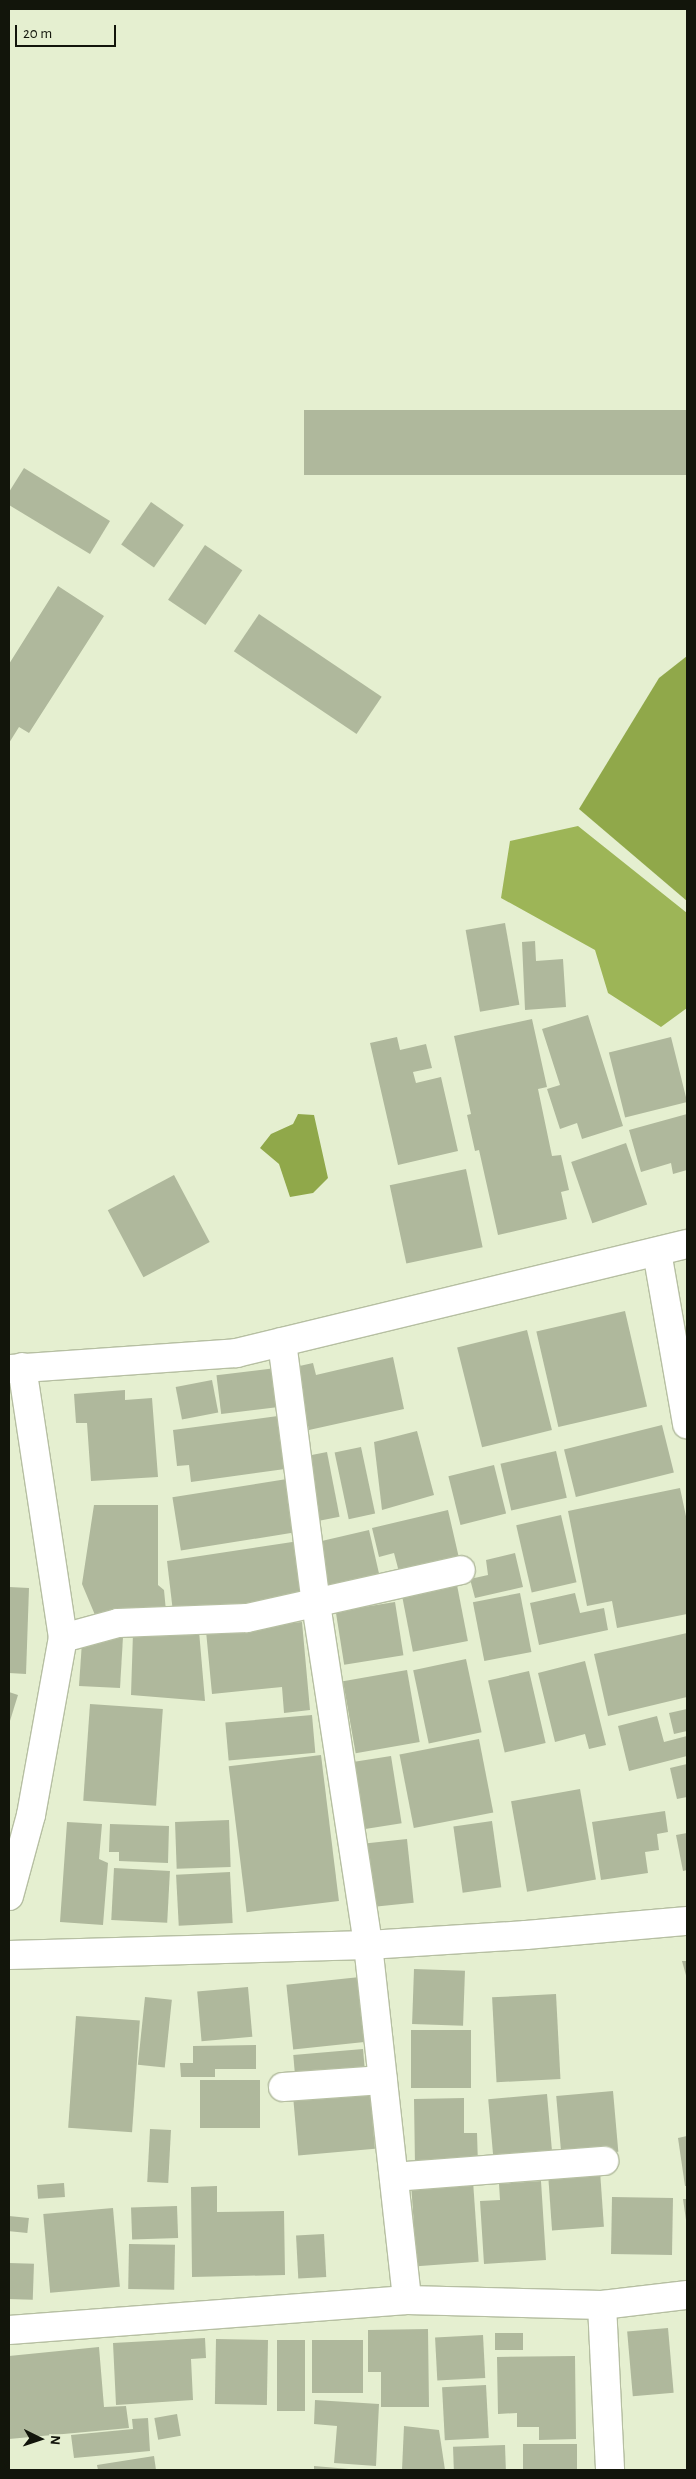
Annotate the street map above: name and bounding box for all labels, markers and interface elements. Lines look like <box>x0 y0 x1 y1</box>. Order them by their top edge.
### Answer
scale bar <box>18 15 119 47</box>
text: 20 m <box>23 26 52 41</box>
north arrow <box>15 2414 65 2464</box>
text: N <box>48 2435 62 2445</box>

